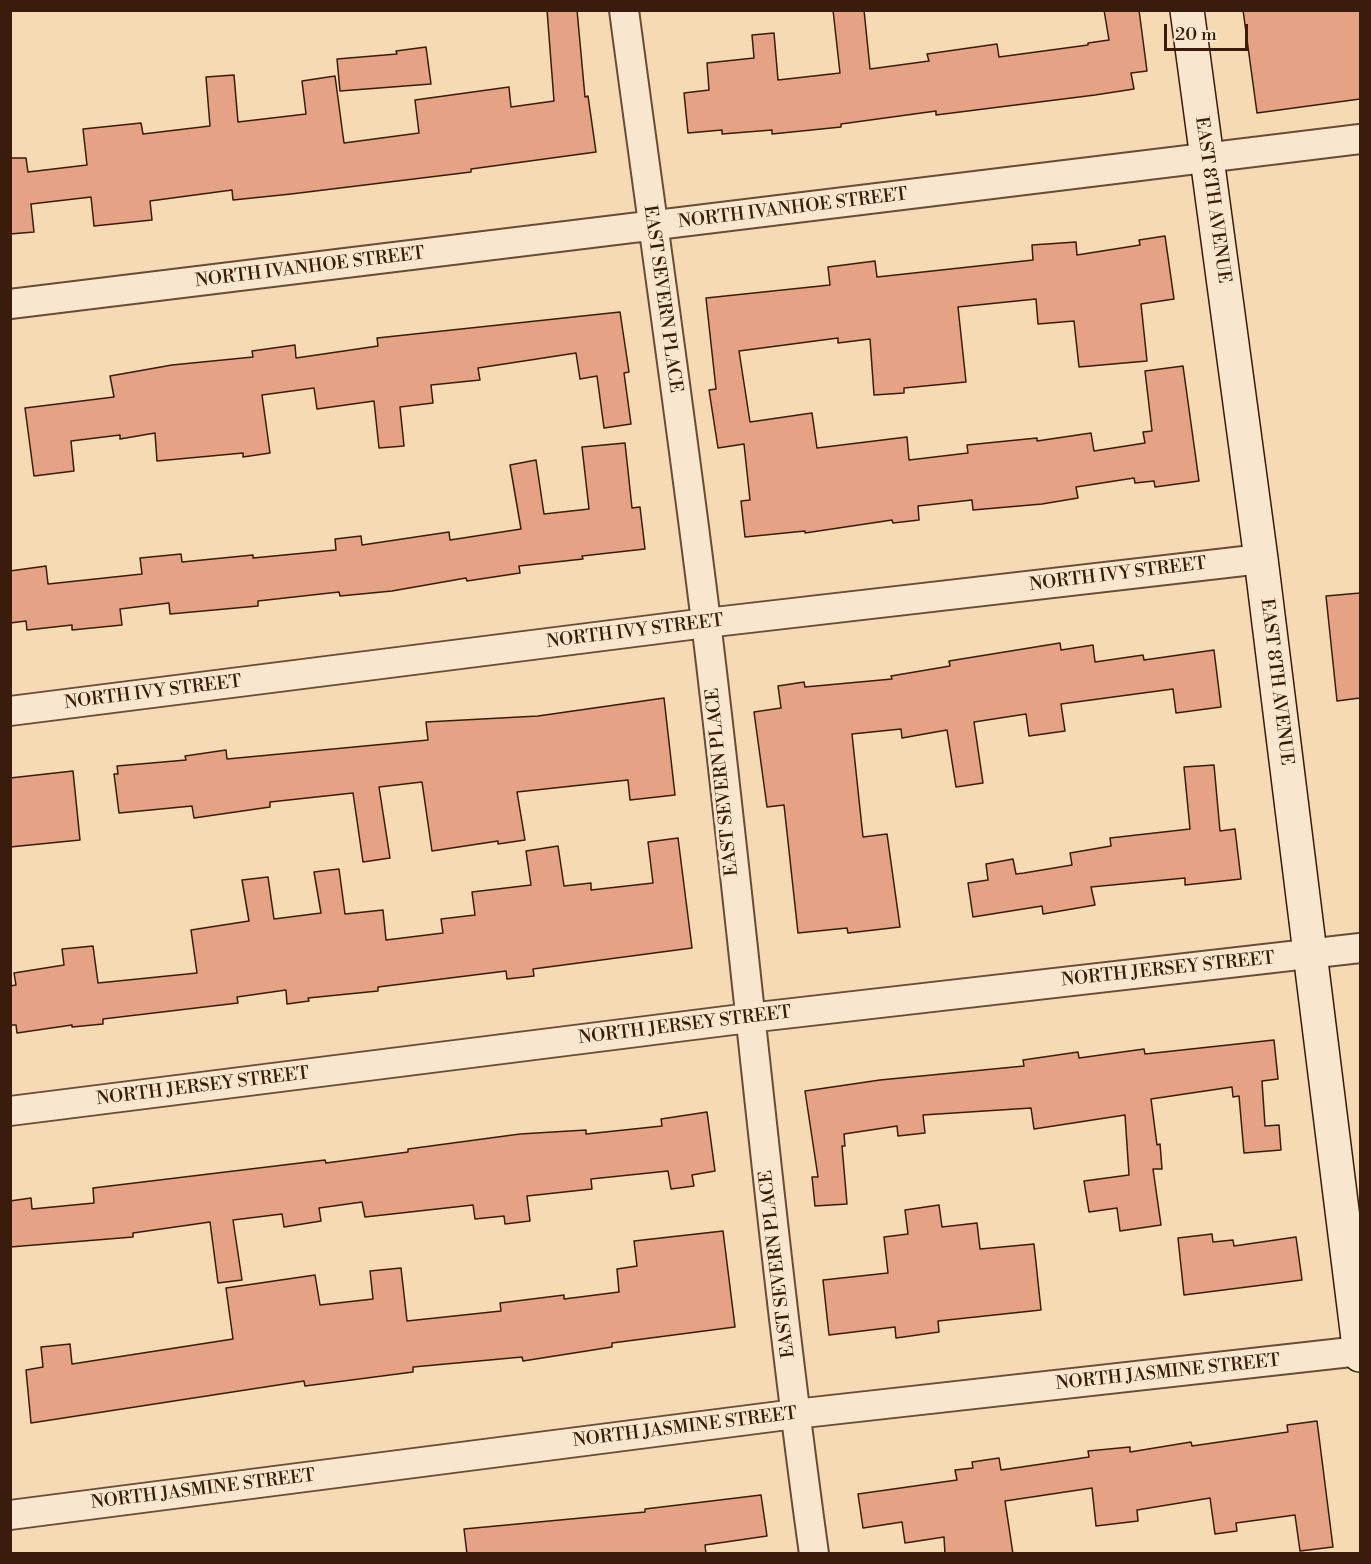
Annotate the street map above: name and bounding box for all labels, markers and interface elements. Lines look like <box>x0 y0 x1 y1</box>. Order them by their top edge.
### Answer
scale bar <box>1167 12 1251 50</box>
text: 20 m <box>1175 23 1217 46</box>
street label: EAST 8TH AVENUE <box>1190 115 1234 285</box>
street label: NORTH IVANHOE STREET <box>677 184 909 234</box>
street label: EAST SEVERN PLACE <box>638 204 686 394</box>
street label: NORTH IVANHOE STREET <box>194 243 426 293</box>
street label: NORTH IVY STREET <box>1028 553 1208 597</box>
street label: EAST 8TH AVENUE <box>1255 597 1297 767</box>
street label: NORTH IVY STREET <box>545 610 725 654</box>
street label: NORTH IVY STREET <box>63 671 243 715</box>
street label: EAST SEVERN PLACE <box>702 687 744 877</box>
street label: NORTH JERSEY STREET <box>1060 948 1276 992</box>
street label: NORTH JERSEY STREET <box>577 1002 793 1050</box>
street label: NORTH JERSEY STREET <box>95 1063 311 1111</box>
street label: EAST SEVERN PLACE <box>756 1169 800 1359</box>
street label: NORTH JASMINE STREET <box>1055 1350 1281 1396</box>
street label: NORTH JASMINE STREET <box>572 1404 798 1452</box>
street label: NORTH JASMINE STREET <box>90 1466 316 1514</box>

